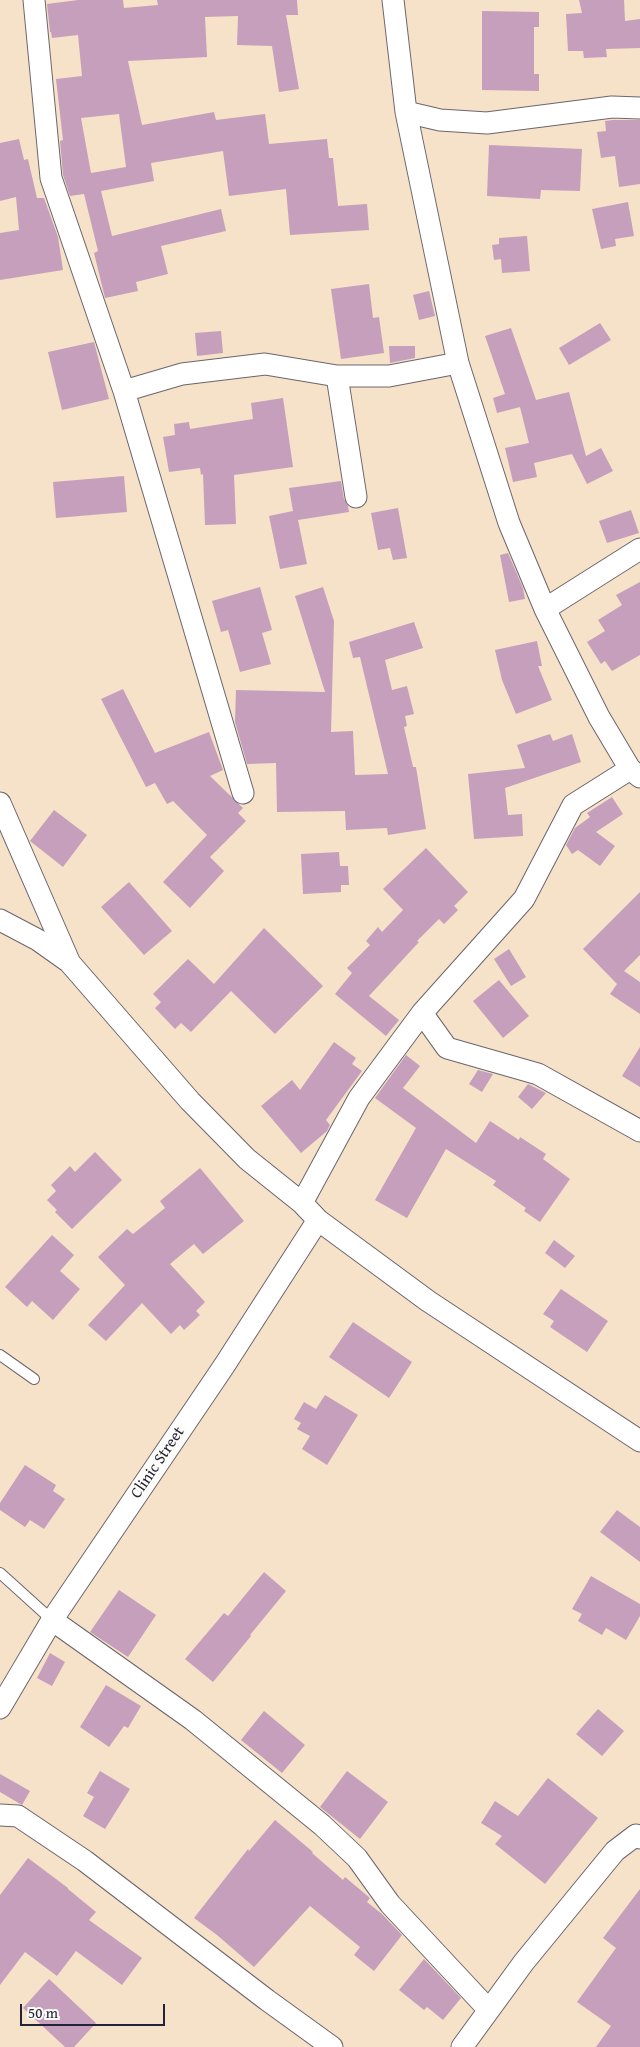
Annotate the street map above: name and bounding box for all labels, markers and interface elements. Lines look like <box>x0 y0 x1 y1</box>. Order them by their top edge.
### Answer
street label: Clinic Street <box>127 1424 189 1502</box>
scale bar <box>22 1994 168 2026</box>
text: 50 m <box>28 2002 58 2023</box>

